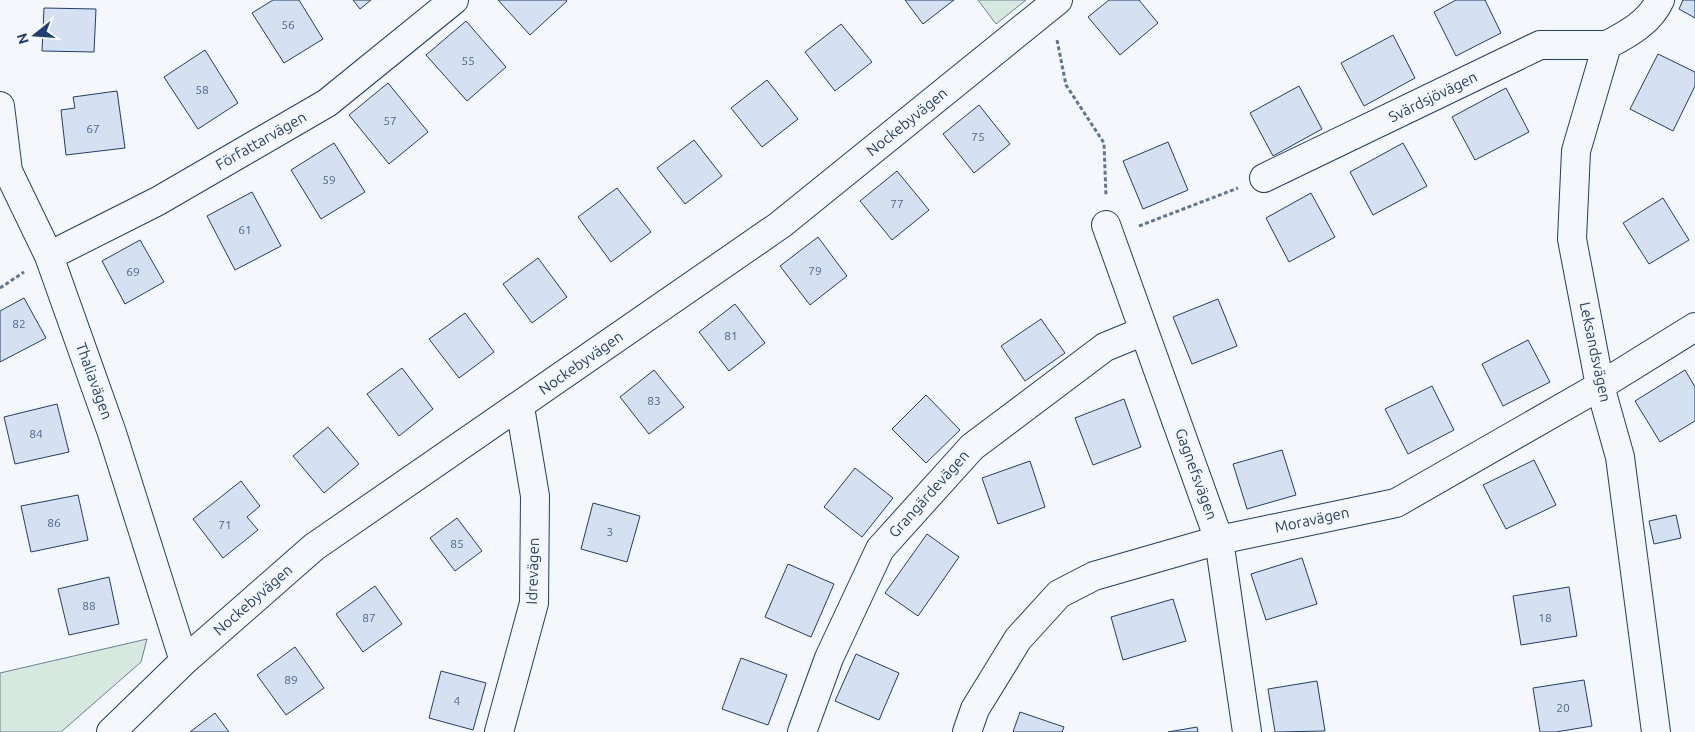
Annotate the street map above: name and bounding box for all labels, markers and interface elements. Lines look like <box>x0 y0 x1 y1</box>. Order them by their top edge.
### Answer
north arrow <box>10 10 60 60</box>
house number: 56 <box>281 18 295 31</box>
text: N <box>13 31 32 46</box>
house number: 55 <box>461 54 475 67</box>
street label: Svärdsjövägen <box>1386 68 1480 125</box>
house number: 58 <box>195 83 209 96</box>
street label: Nockebyvägen <box>863 84 950 159</box>
street label: Författarvägen <box>212 108 309 173</box>
house number: 57 <box>383 114 397 127</box>
house number: 67 <box>86 122 100 135</box>
house number: 75 <box>971 130 985 143</box>
house number: 59 <box>322 173 336 186</box>
house number: 77 <box>890 197 904 210</box>
house number: 61 <box>238 223 252 236</box>
house number: 79 <box>808 264 822 277</box>
house number: 69 <box>126 265 140 278</box>
street label: Leksandsvägen <box>1577 300 1614 404</box>
house number: 82 <box>12 317 26 330</box>
street label: Nockebyvägen <box>535 327 626 398</box>
house number: 81 <box>724 329 738 342</box>
street label: Thaliavägen <box>73 340 116 422</box>
house number: 83 <box>647 394 661 407</box>
street label: Gagnefsvägen <box>1172 426 1221 522</box>
house number: 84 <box>29 427 43 440</box>
street label: Grangärdevägen <box>885 447 972 541</box>
street label: Moravägen <box>1273 503 1351 536</box>
house number: 86 <box>47 516 61 529</box>
house number: 71 <box>218 518 232 531</box>
house number: 3 <box>607 525 613 538</box>
house number: 85 <box>450 537 464 550</box>
street label: Idrevägen <box>523 537 542 605</box>
street label: Nockebyvägen <box>210 561 296 638</box>
house number: 88 <box>82 599 96 612</box>
house number: 87 <box>362 611 376 624</box>
house number: 18 <box>1538 611 1552 624</box>
house number: 89 <box>284 673 298 686</box>
house number: 4 <box>454 694 461 707</box>
house number: 20 <box>1556 701 1570 714</box>

